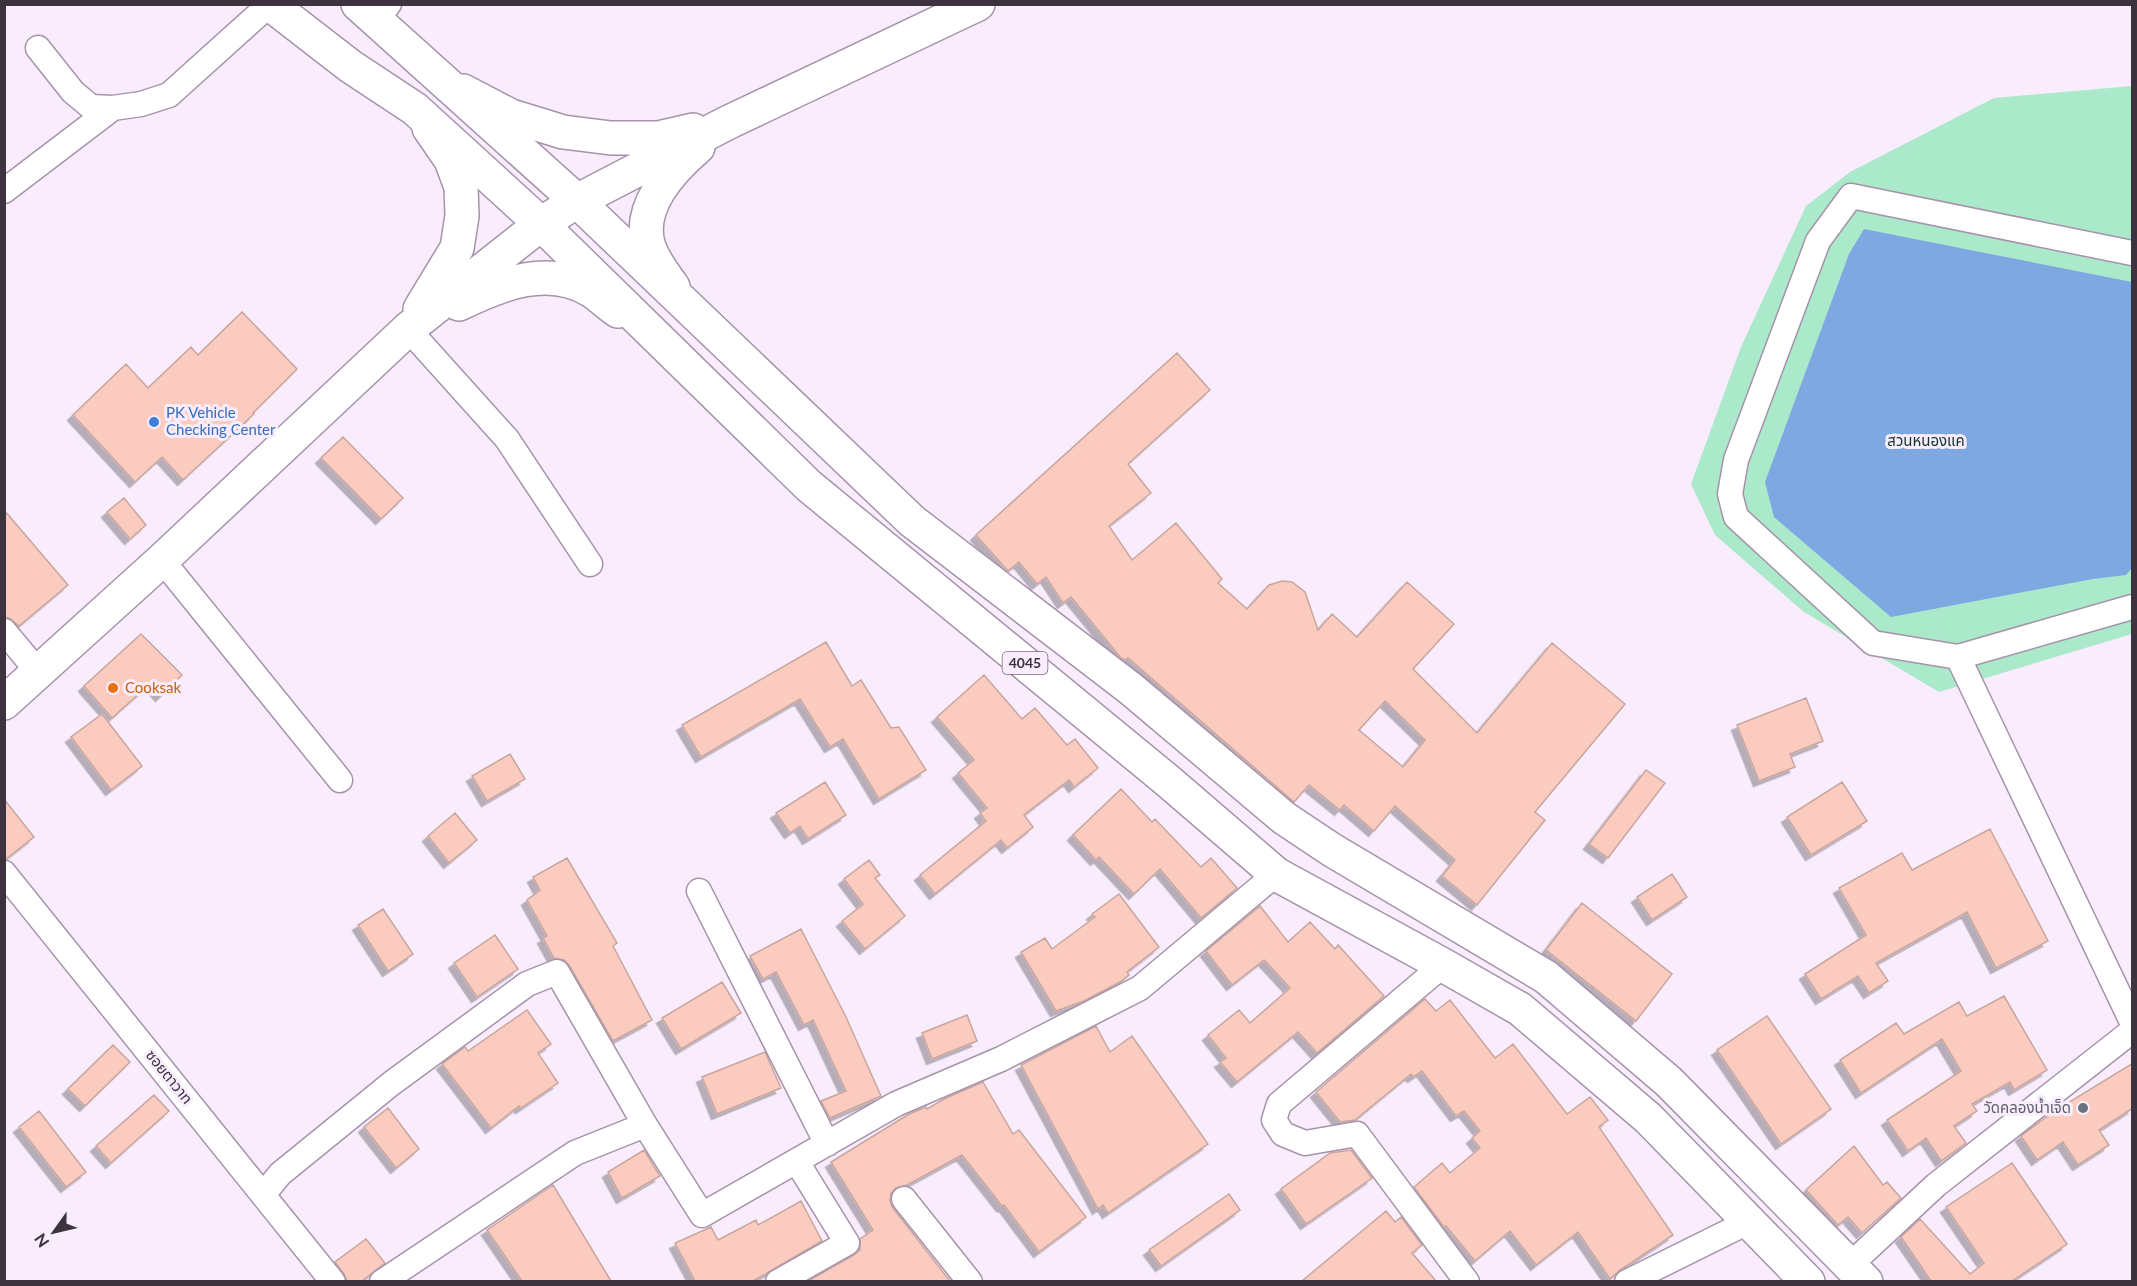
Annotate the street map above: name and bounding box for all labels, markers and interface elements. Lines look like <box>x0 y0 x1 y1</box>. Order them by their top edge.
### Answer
place label: PK Vehicle Checking Center <box>166 403 276 438</box>
marker: PK Vehicle Checking Center <box>147 415 161 429</box>
park label: สวนหนองแค <box>1887 431 1965 449</box>
road number: 4045 <box>1002 652 1048 674</box>
place label: Cooksak <box>125 678 181 696</box>
marker: Cooksak <box>106 681 120 695</box>
street label: ซอยตาวาท <box>143 1046 197 1107</box>
place label: วัดคลองน้ำเจ็ด <box>1983 1097 2071 1116</box>
marker: วัดคลองน้ำเจ็ด <box>2076 1101 2090 1115</box>
north arrow <box>24 1202 84 1262</box>
text: N <box>30 1230 52 1251</box>

